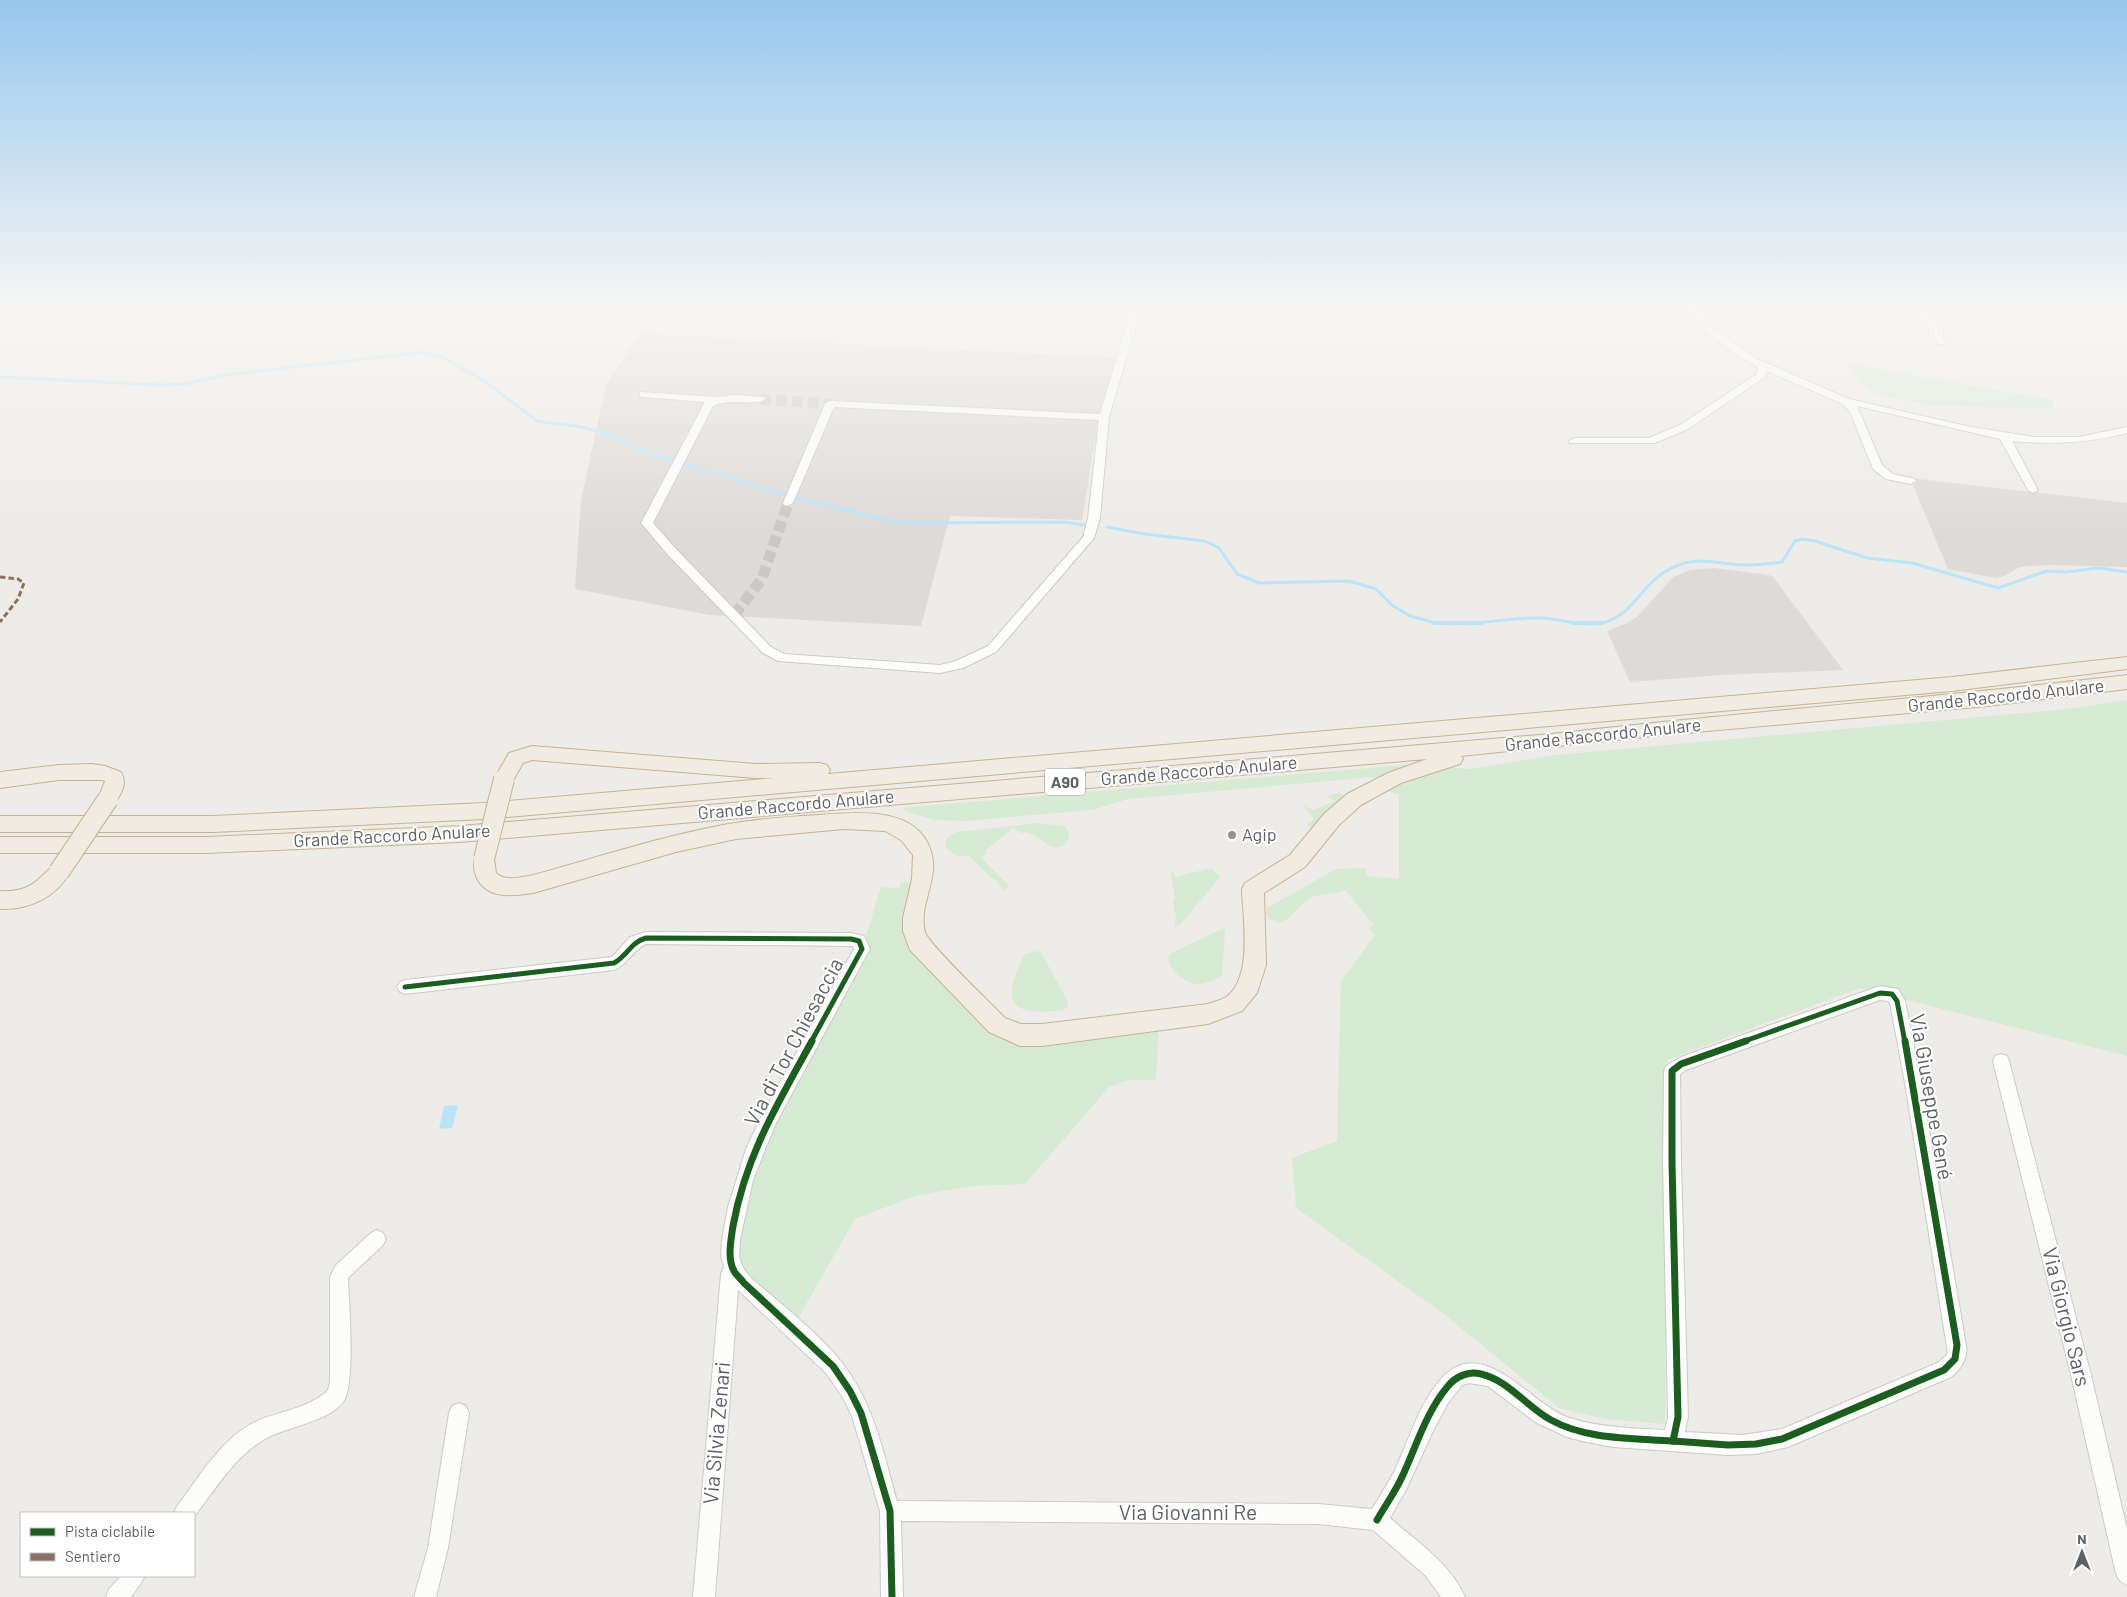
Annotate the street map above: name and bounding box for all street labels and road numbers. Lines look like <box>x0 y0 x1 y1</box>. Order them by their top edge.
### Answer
street label: Grande Raccordo Anulare <box>1907 674 2105 716</box>
street label: Grande Raccordo Anulare <box>1504 713 1702 755</box>
street label: Grande Raccordo Anulare <box>1100 750 1298 790</box>
road number: A90 <box>1045 769 1085 796</box>
street label: Grande Raccordo Anulare <box>697 784 895 824</box>
street label: Grande Raccordo Anulare <box>293 819 491 851</box>
street label: Via di Tor Chiesaccia <box>738 953 848 1130</box>
street label: Via Giuseppe Gené <box>1906 1012 1959 1182</box>
street label: Via Giorgio Sars <box>2038 1244 2097 1389</box>
street label: Via Silvia Zenari <box>697 1360 734 1505</box>
street label: Via Giovanni Re <box>1119 1499 1257 1524</box>

